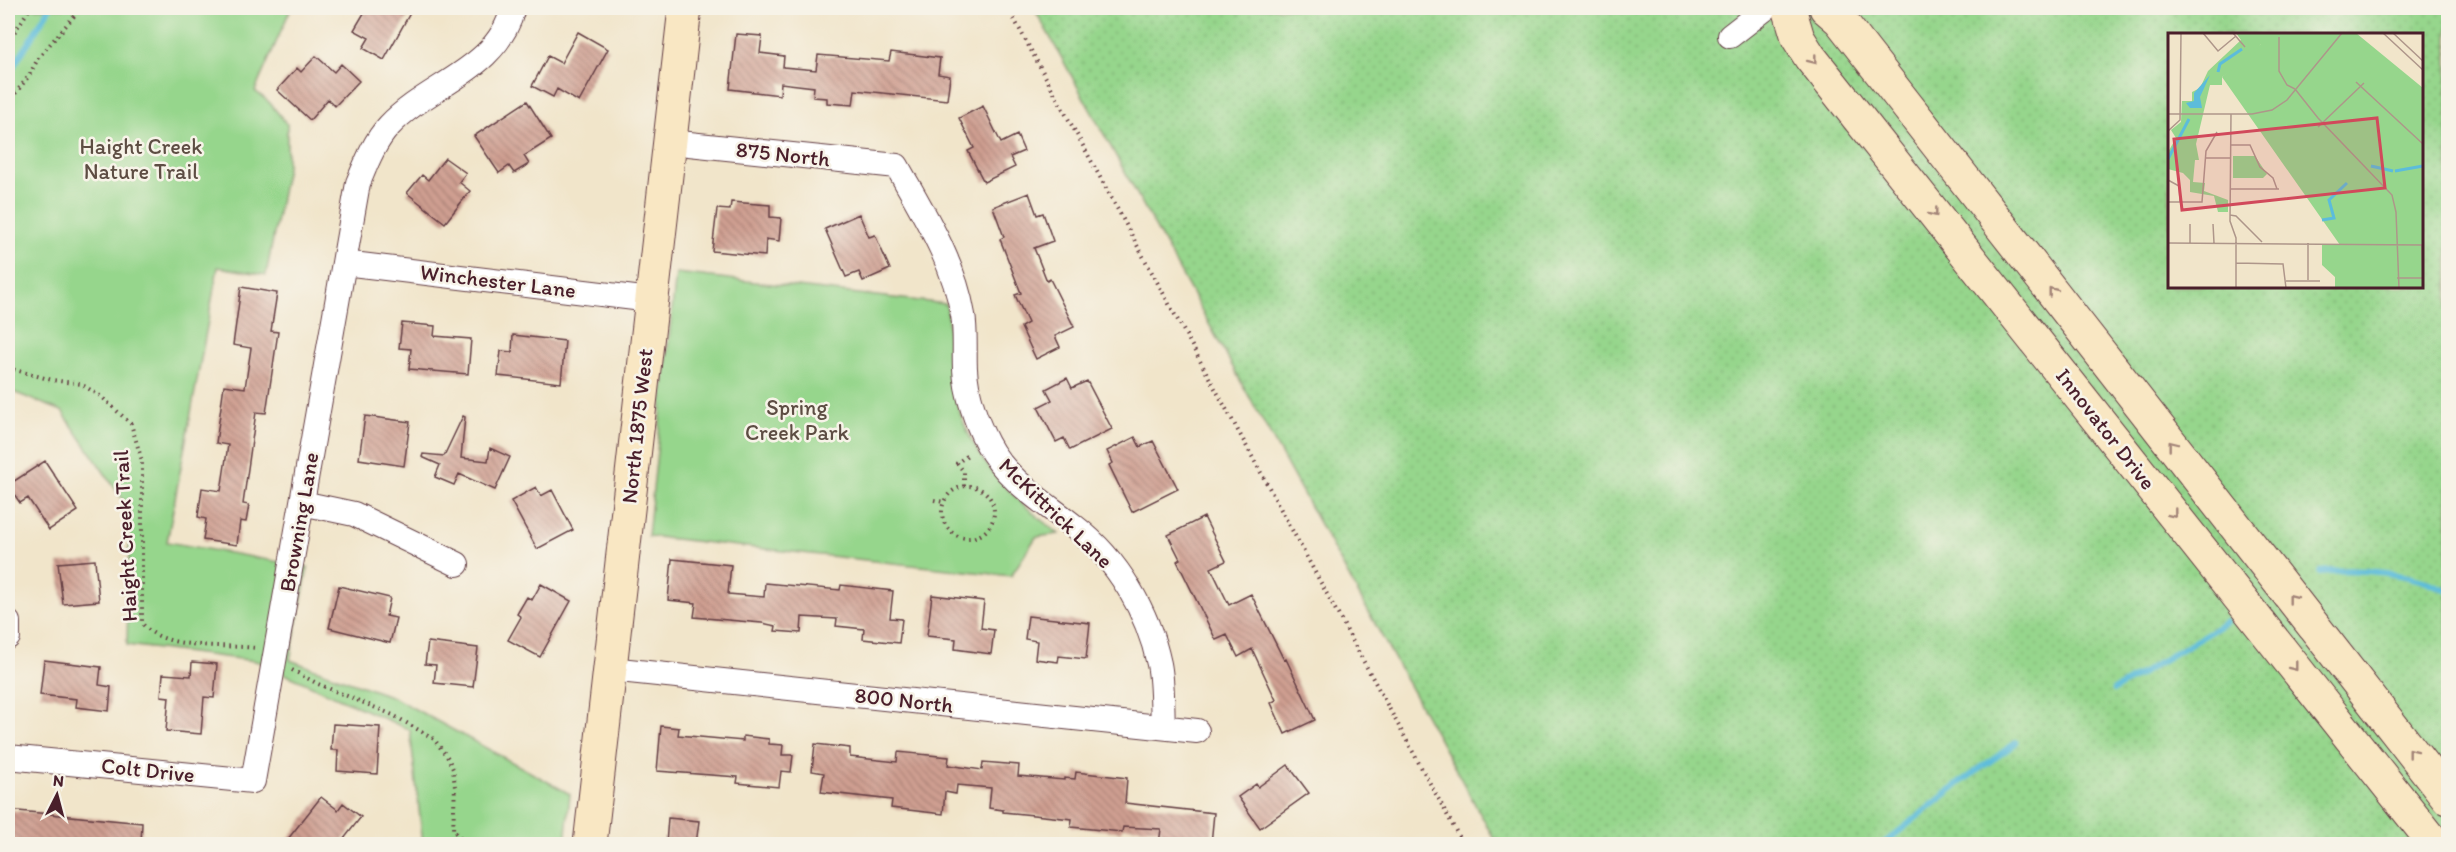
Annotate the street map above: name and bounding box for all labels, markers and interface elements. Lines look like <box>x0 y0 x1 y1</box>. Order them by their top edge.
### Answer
inset map <box>2168 33 2423 288</box>
one-way arrow <box>1805 53 1816 64</box>
park label: Haight Creek Nature Trail <box>80 133 202 185</box>
street label: 875 North <box>735 136 832 172</box>
one-way arrow <box>1926 206 1937 217</box>
street label: Winchester Lane <box>419 258 577 304</box>
one-way arrow <box>2048 287 2059 298</box>
street label: North 1875 West <box>615 347 659 505</box>
street label: Innovator Drive <box>2050 363 2162 495</box>
park label: Spring Creek Park <box>745 394 850 446</box>
one-way arrow <box>2168 440 2179 451</box>
street label: Haight Creek Trail <box>107 449 143 623</box>
street label: Browning Lane <box>273 450 325 594</box>
street label: McKittrick Lane <box>993 452 1119 574</box>
one-way arrow <box>2165 507 2176 518</box>
one-way arrow <box>2289 594 2300 605</box>
one-way arrow <box>2286 660 2297 671</box>
street label: 800 North <box>853 681 955 719</box>
one-way arrow <box>2409 747 2420 758</box>
street label: Colt Drive <box>100 752 196 788</box>
north arrow <box>27 765 87 825</box>
text: N <box>52 771 65 791</box>

